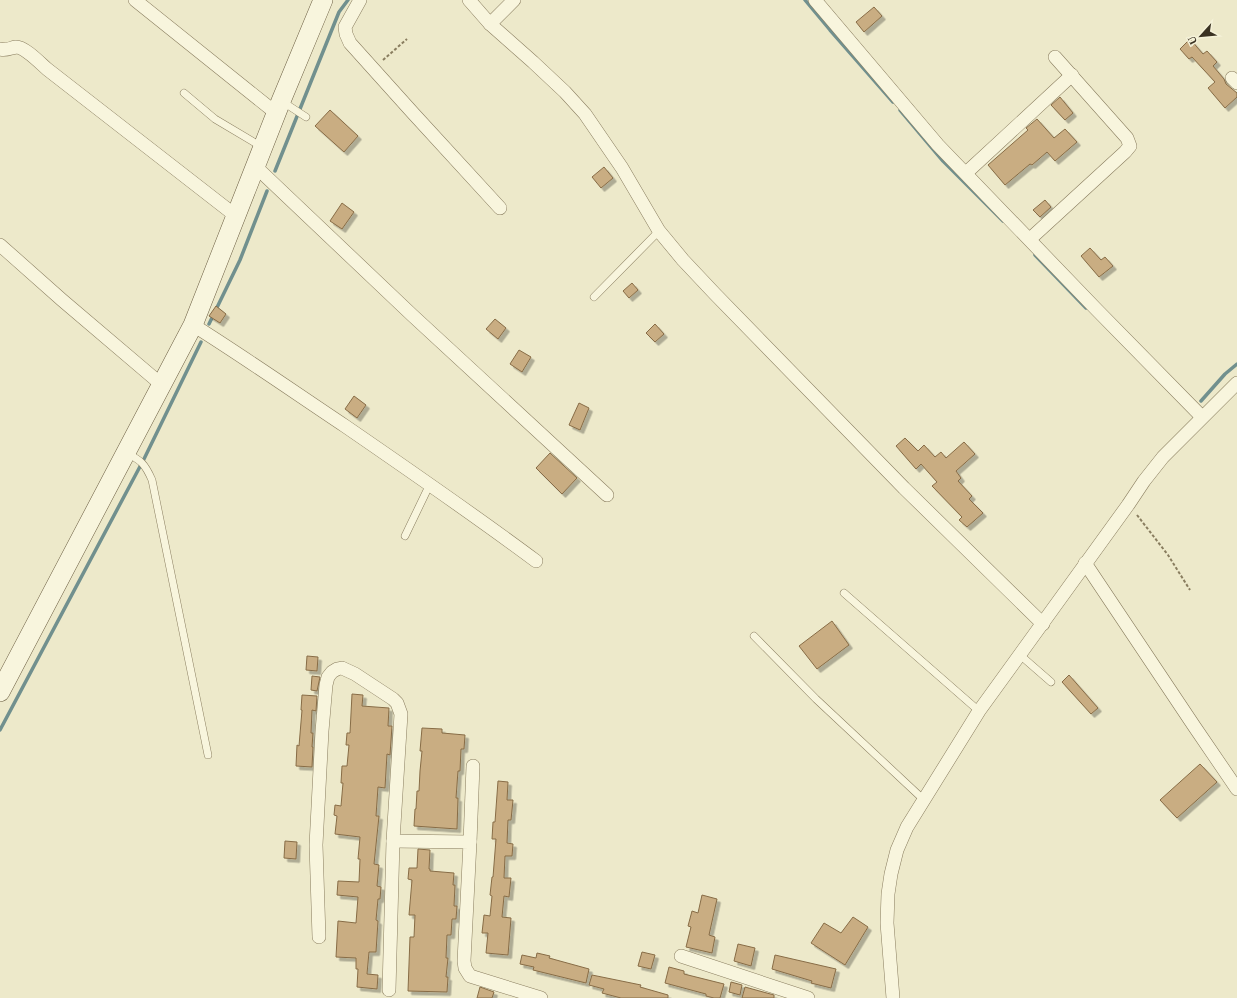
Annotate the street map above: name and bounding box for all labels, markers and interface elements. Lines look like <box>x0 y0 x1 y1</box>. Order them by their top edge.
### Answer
north arrow <box>1181 16 1221 56</box>
text: U <box>1185 34 1199 47</box>

